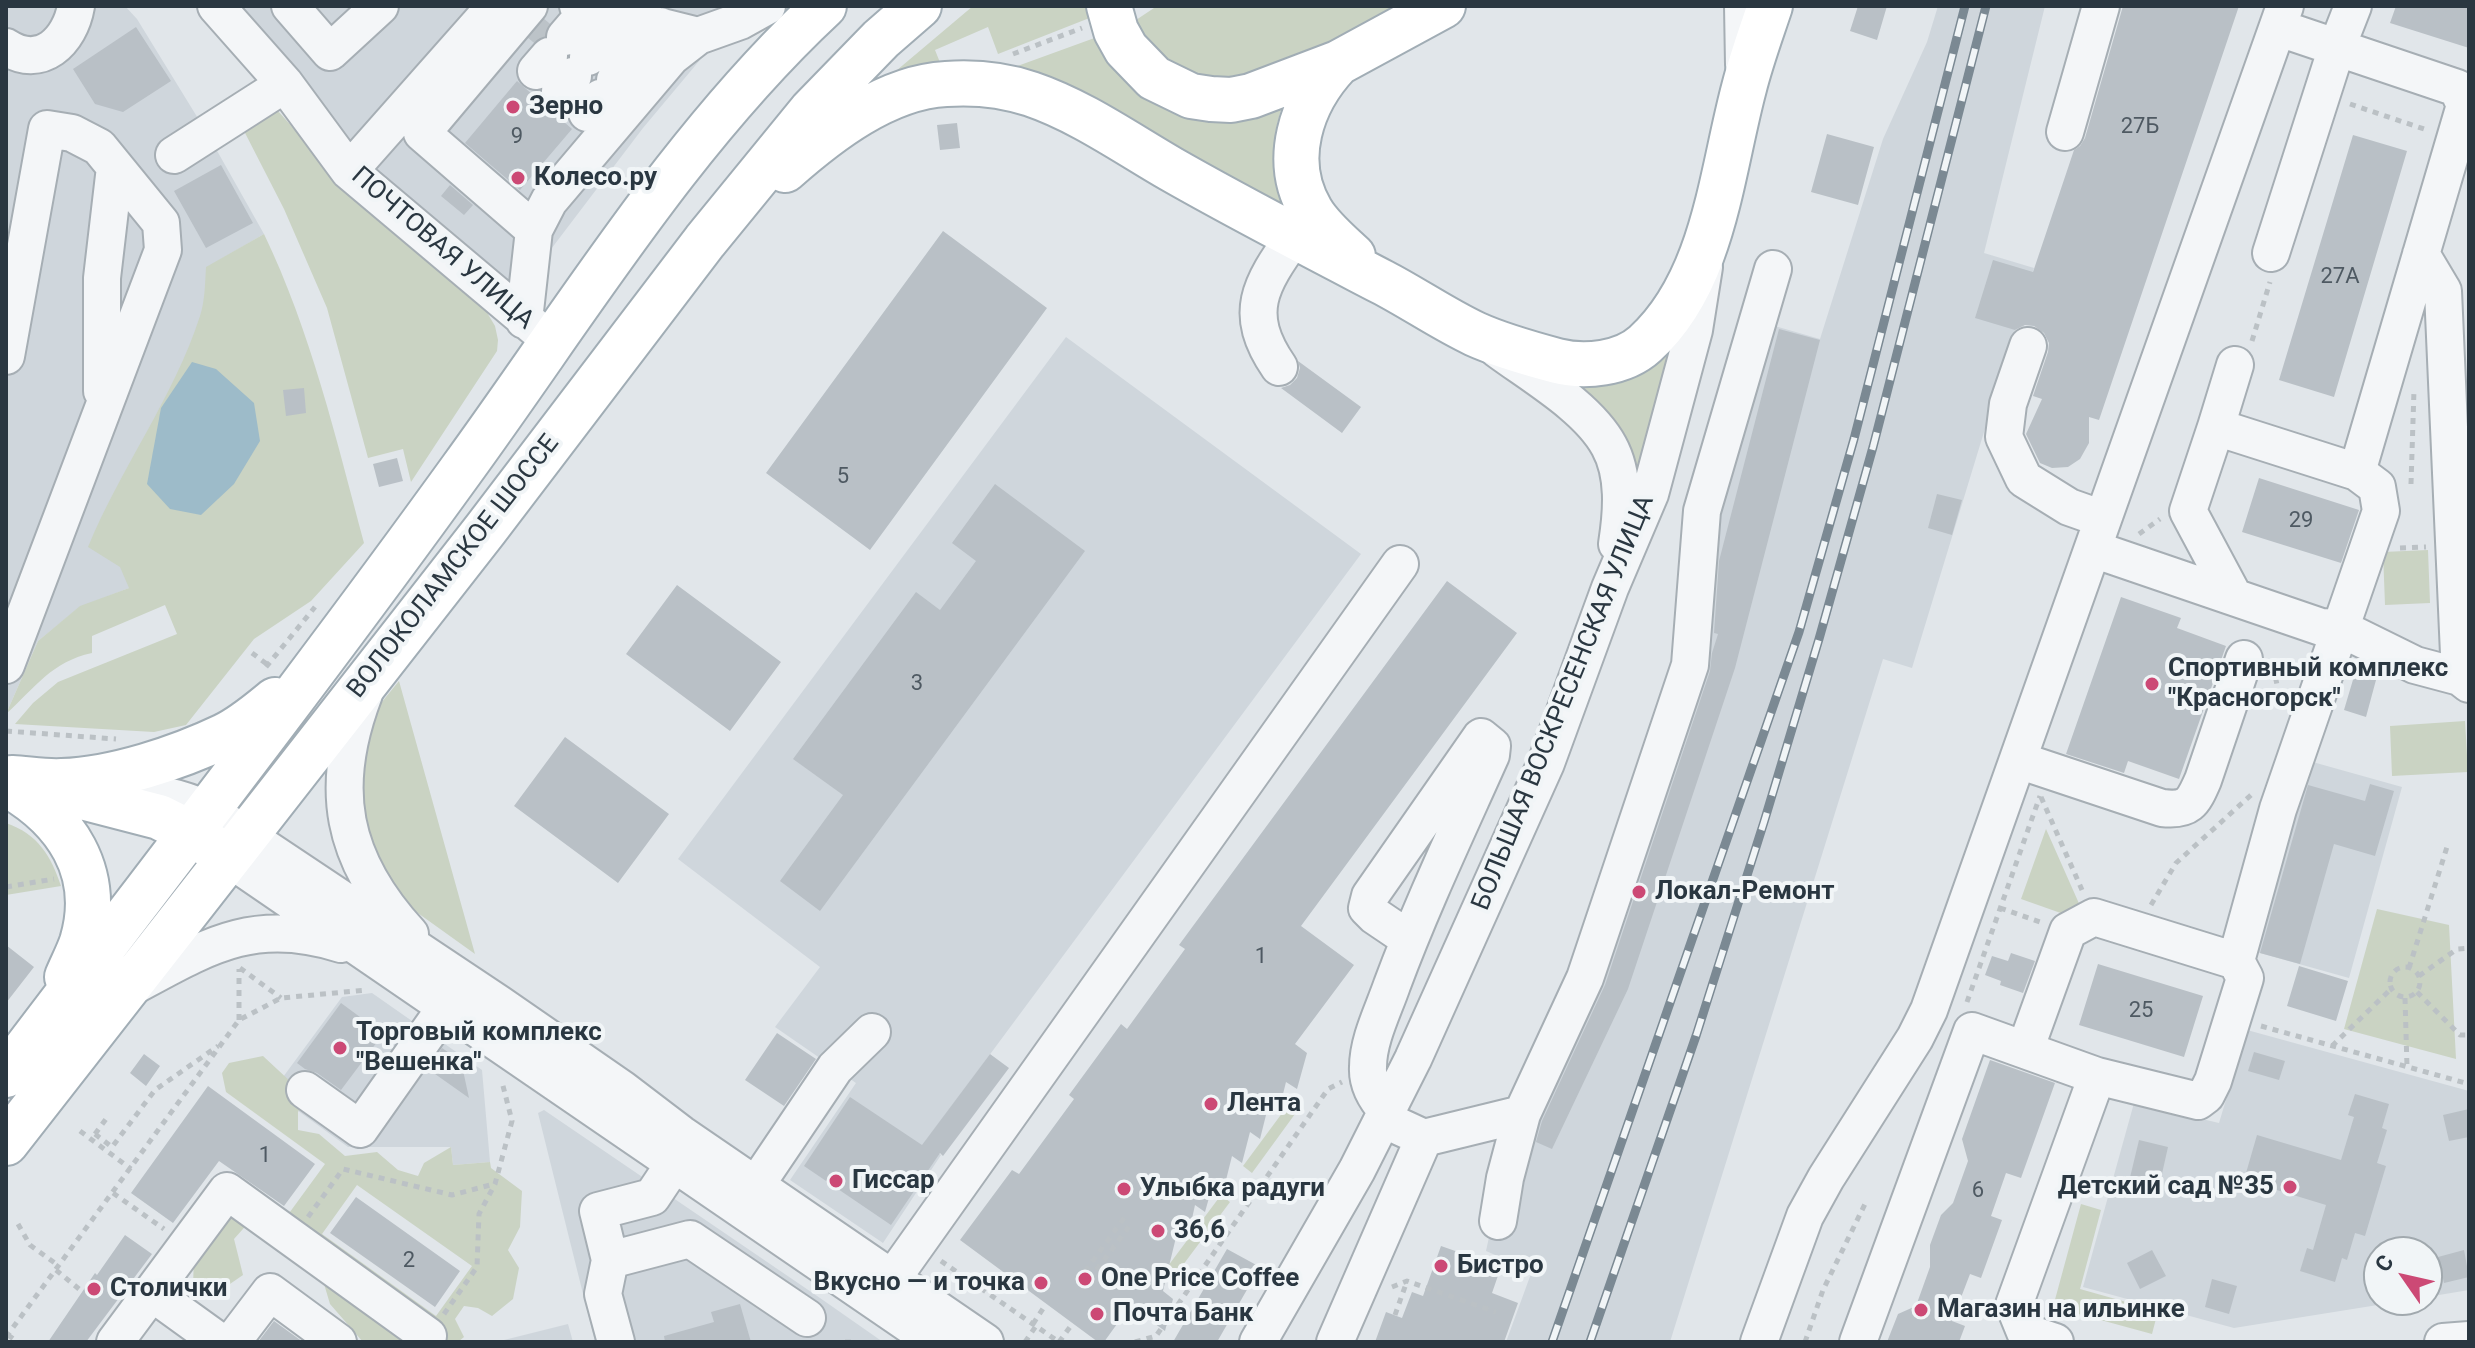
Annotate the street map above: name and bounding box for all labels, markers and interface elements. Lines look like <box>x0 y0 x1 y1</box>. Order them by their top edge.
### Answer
place label: Зерно <box>529 91 603 123</box>
marker: Зерно <box>504 98 522 116</box>
house number: 27Б <box>2121 114 2159 140</box>
house number: 9 <box>511 124 523 150</box>
street label: ПОЧТОВАЯ УЛИЦА <box>344 161 540 337</box>
place label: Колесо.ру <box>534 162 657 194</box>
marker: Колесо.ру <box>509 169 527 187</box>
house number: 27А <box>2320 264 2360 290</box>
street label: ВОЛОКОЛАМСКОЕ ШОССЕ <box>342 429 566 705</box>
house number: 5 <box>837 464 849 490</box>
street label: БОЛЬШАЯ ВОСКРЕСЕНСКАЯ УЛИЦА <box>1466 491 1662 915</box>
house number: 29 <box>2289 508 2313 534</box>
place label: Спортивный комплекс "Красногорск" <box>2168 653 2448 714</box>
house number: 3 <box>911 671 923 697</box>
marker: Спортивный комплекс "Красногорск" <box>2143 675 2161 693</box>
place label: Локал-Ремонт <box>1655 876 1835 908</box>
marker: Локал-Ремонт <box>1630 883 1648 901</box>
house number: 1 <box>1255 944 1267 970</box>
house number: 25 <box>2129 998 2153 1024</box>
place label: Торговый комплекс "Вешенка" <box>356 1017 602 1078</box>
marker: Торговый комплекс "Вешенка" <box>331 1039 349 1057</box>
place label: Лента <box>1227 1088 1301 1120</box>
marker: Лента <box>1202 1095 1220 1113</box>
house number: 1 <box>259 1143 271 1169</box>
place label: Гиссар <box>852 1165 935 1197</box>
place label: Детский сад №35 <box>2058 1171 2274 1203</box>
marker: Гиссар <box>827 1172 845 1190</box>
place label: Улыбка радуги <box>1140 1173 1325 1205</box>
house number: 6 <box>1972 1178 1984 1204</box>
marker: Детский сад №35 <box>2281 1178 2299 1196</box>
marker: Улыбка радуги <box>1115 1180 1133 1198</box>
place label: 36,6 <box>1174 1215 1225 1247</box>
marker: 36,6 <box>1149 1222 1167 1240</box>
north arrow <box>2363 1236 2443 1316</box>
house number: 2 <box>403 1248 415 1274</box>
place label: Бистро <box>1457 1250 1544 1282</box>
text: С <box>2370 1250 2399 1276</box>
marker: Бистро <box>1432 1257 1450 1275</box>
place label: One Price Coffee <box>1101 1263 1299 1295</box>
place label: Вкусно — и точка <box>814 1267 1025 1299</box>
marker: One Price Coffee <box>1076 1270 1094 1288</box>
place label: Столички <box>110 1273 228 1305</box>
marker: Вкусно — и точка <box>1032 1274 1050 1292</box>
marker: Столички <box>85 1280 103 1298</box>
place label: Магазин на ильинке <box>1937 1294 2185 1326</box>
place label: Почта Банк <box>1113 1298 1253 1330</box>
marker: Магазин на ильинке <box>1912 1301 1930 1319</box>
marker: Почта Банк <box>1088 1305 1106 1323</box>

